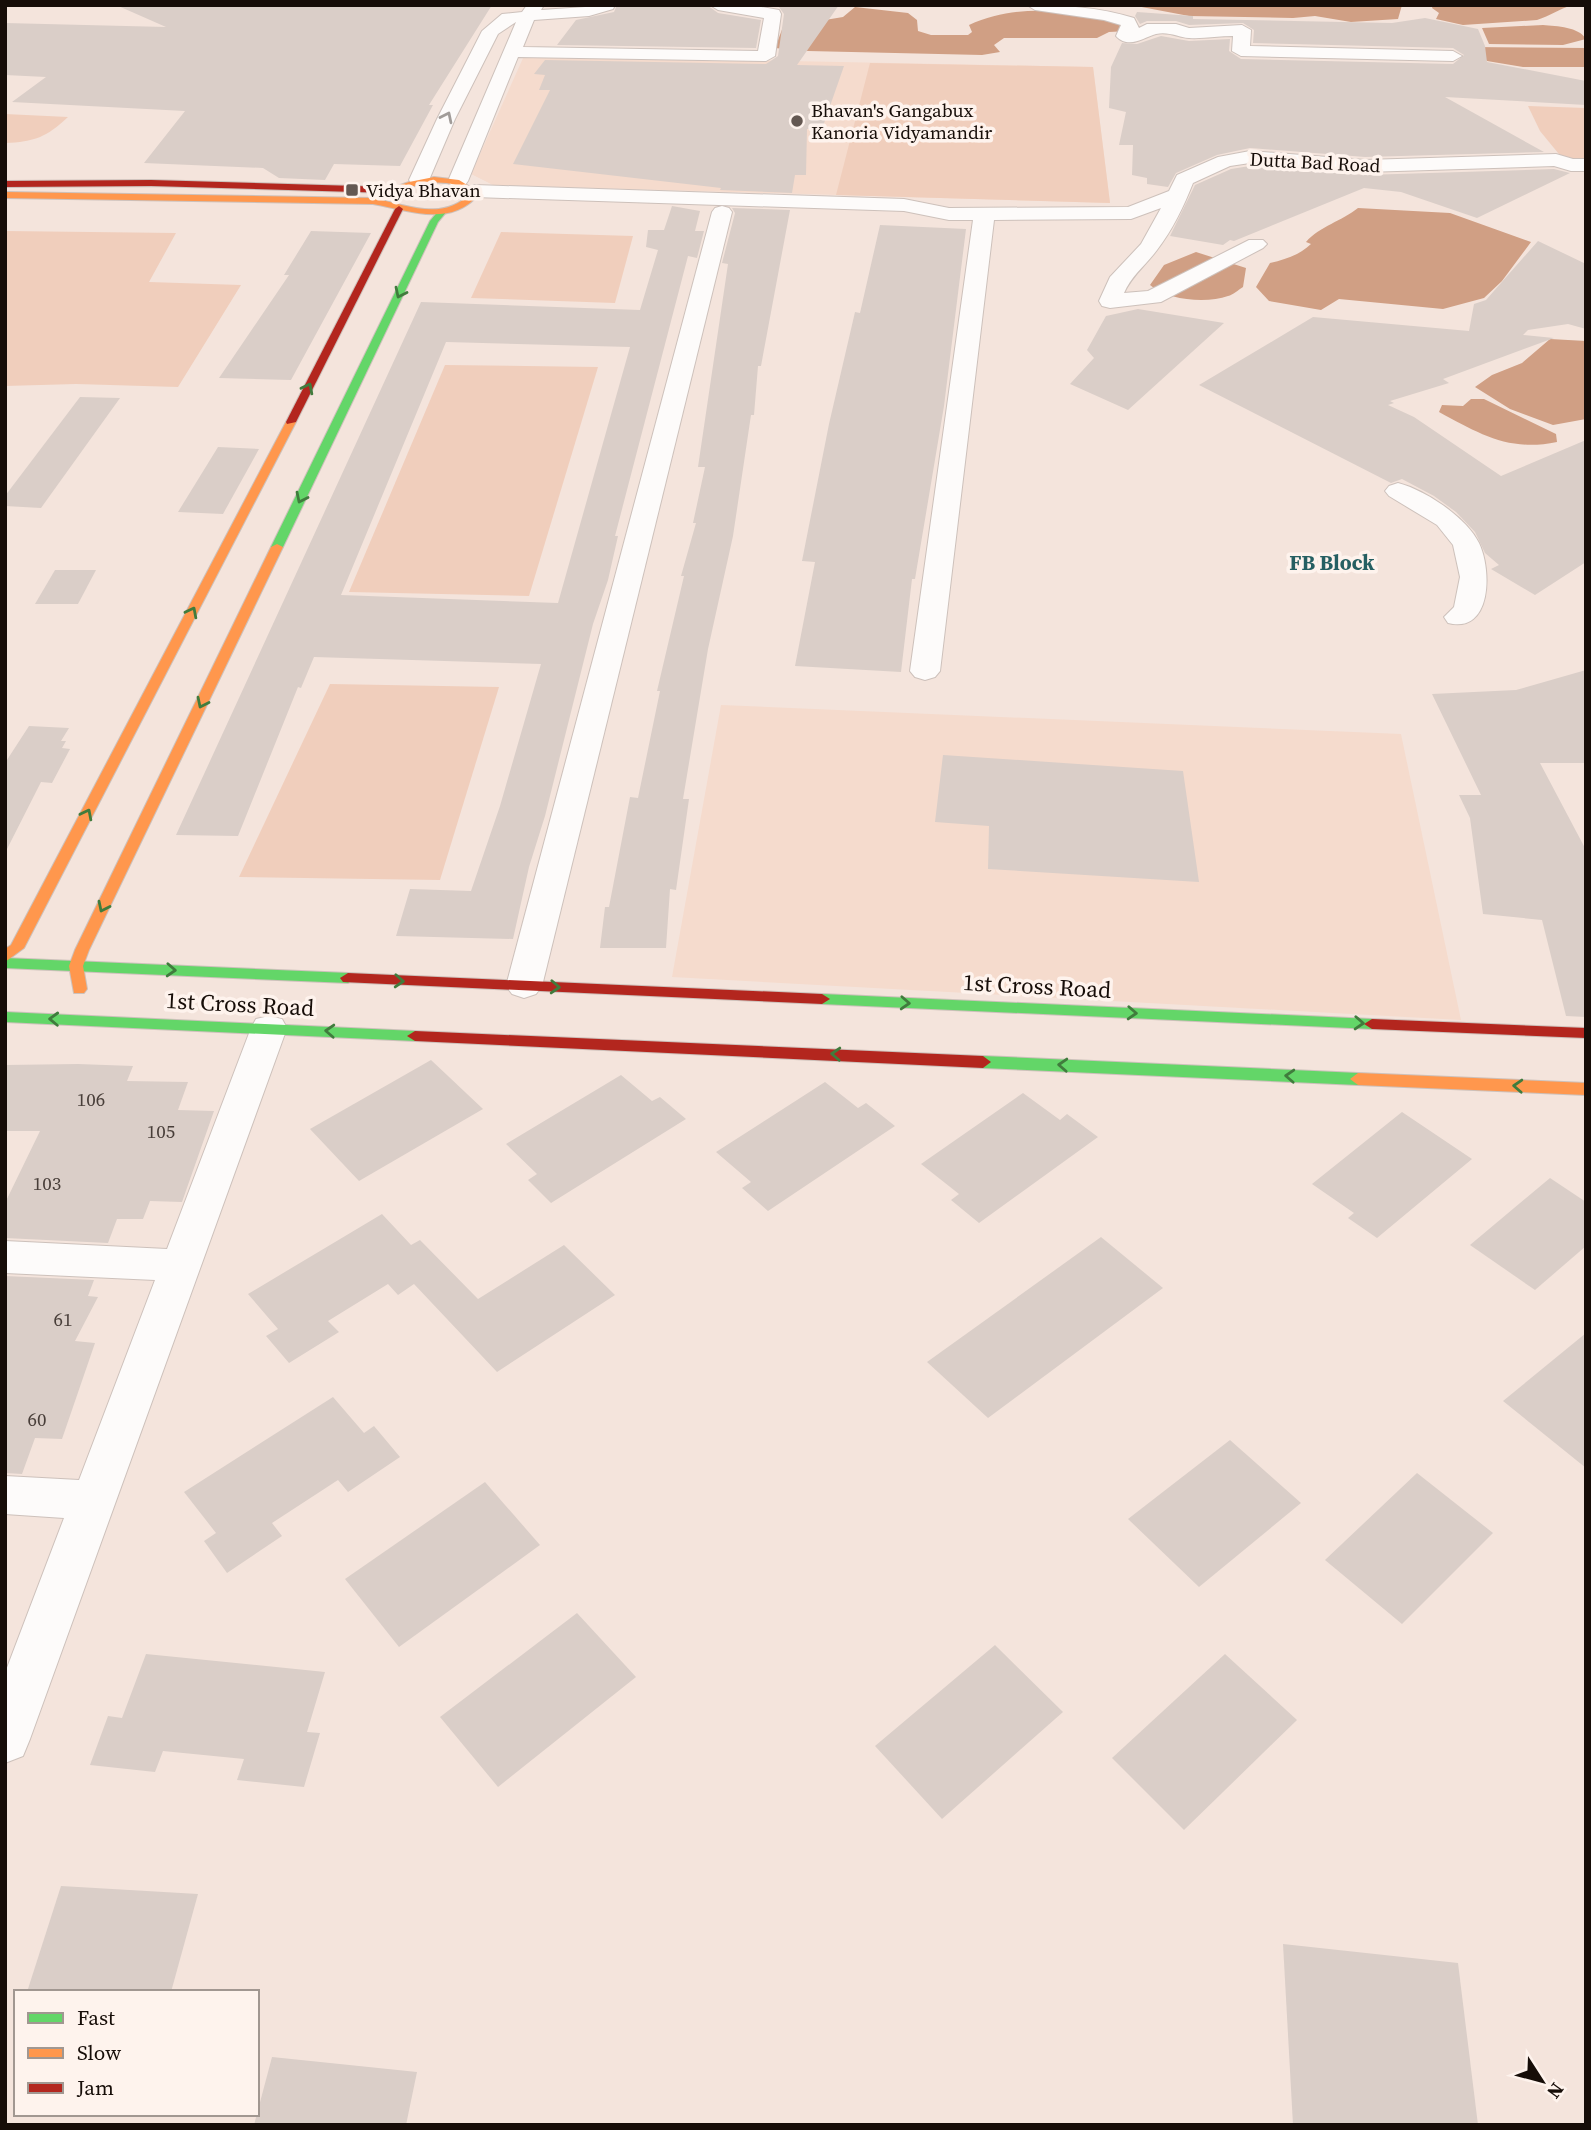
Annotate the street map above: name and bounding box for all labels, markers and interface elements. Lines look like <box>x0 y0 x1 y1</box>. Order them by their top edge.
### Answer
place label: Bhavan's Gangabux Kanoria Vidyamandir <box>811 97 992 145</box>
one-way arrow <box>439 112 453 124</box>
marker: Bhavan's Gangabux Kanoria Vidyamandir <box>789 113 805 129</box>
street label: Dutta Bad Road <box>1249 146 1381 178</box>
place label: Vidya Bhavan <box>366 177 481 203</box>
marker: Vidya Bhavan <box>344 182 360 198</box>
one-way arrow <box>394 286 408 298</box>
one-way arrow <box>300 383 313 395</box>
one-way arrow <box>295 491 309 503</box>
district label: FB Block <box>1289 548 1375 577</box>
one-way arrow <box>183 607 197 619</box>
one-way arrow <box>196 696 210 708</box>
one-way arrow <box>78 809 92 821</box>
one-way arrow <box>97 900 111 912</box>
one-way arrow <box>166 963 177 978</box>
street label: 1st Cross Road <box>962 966 1112 1006</box>
one-way arrow <box>393 973 404 988</box>
one-way arrow <box>550 980 561 995</box>
street label: 1st Cross Road <box>165 984 315 1024</box>
one-way arrow <box>900 995 911 1010</box>
one-way arrow <box>1127 1006 1138 1021</box>
one-way arrow <box>49 1011 60 1026</box>
one-way arrow <box>1354 1016 1365 1031</box>
one-way arrow <box>325 1024 336 1039</box>
one-way arrow <box>830 1047 841 1062</box>
one-way arrow <box>1057 1057 1068 1072</box>
one-way arrow <box>1285 1068 1296 1083</box>
one-way arrow <box>1512 1078 1523 1093</box>
house number: 106 <box>77 1086 105 1112</box>
house number: 105 <box>147 1118 175 1144</box>
house number: 103 <box>33 1170 61 1196</box>
house number: 61 <box>53 1306 73 1332</box>
house number: 60 <box>27 1406 47 1432</box>
legend <box>14 1990 259 2116</box>
text: Fast <box>77 2003 115 2032</box>
text: Slow <box>77 2038 121 2067</box>
north arrow <box>1507 2046 1577 2116</box>
text: Jam <box>76 2073 114 2102</box>
text: N <box>1541 2078 1570 2104</box>

